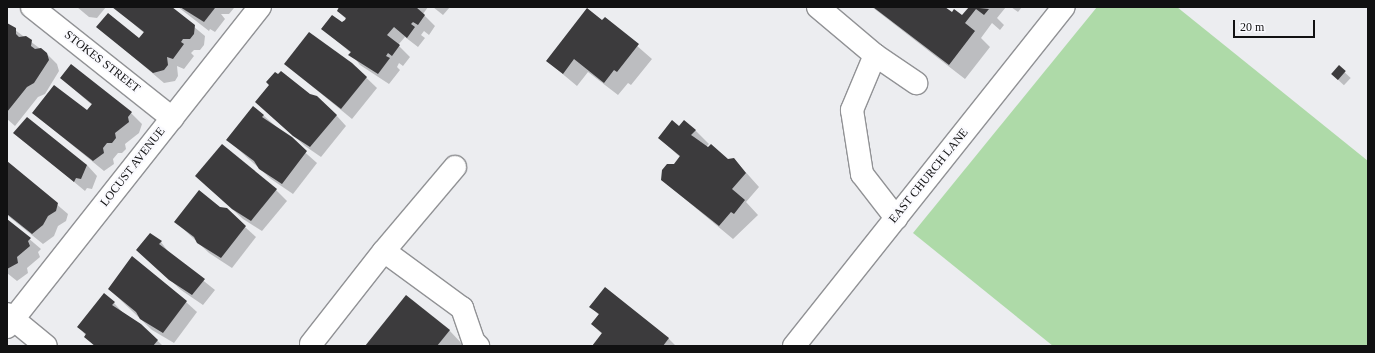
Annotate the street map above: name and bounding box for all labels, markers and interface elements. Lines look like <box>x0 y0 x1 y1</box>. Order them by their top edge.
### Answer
scale bar <box>1235 12 1317 38</box>
text: 20 m <box>1240 20 1264 34</box>
street label: STOKES STREET <box>61 28 143 96</box>
street label: LOCUST AVENUE <box>97 124 169 210</box>
street label: EAST CHURCH LANE <box>886 126 972 226</box>

